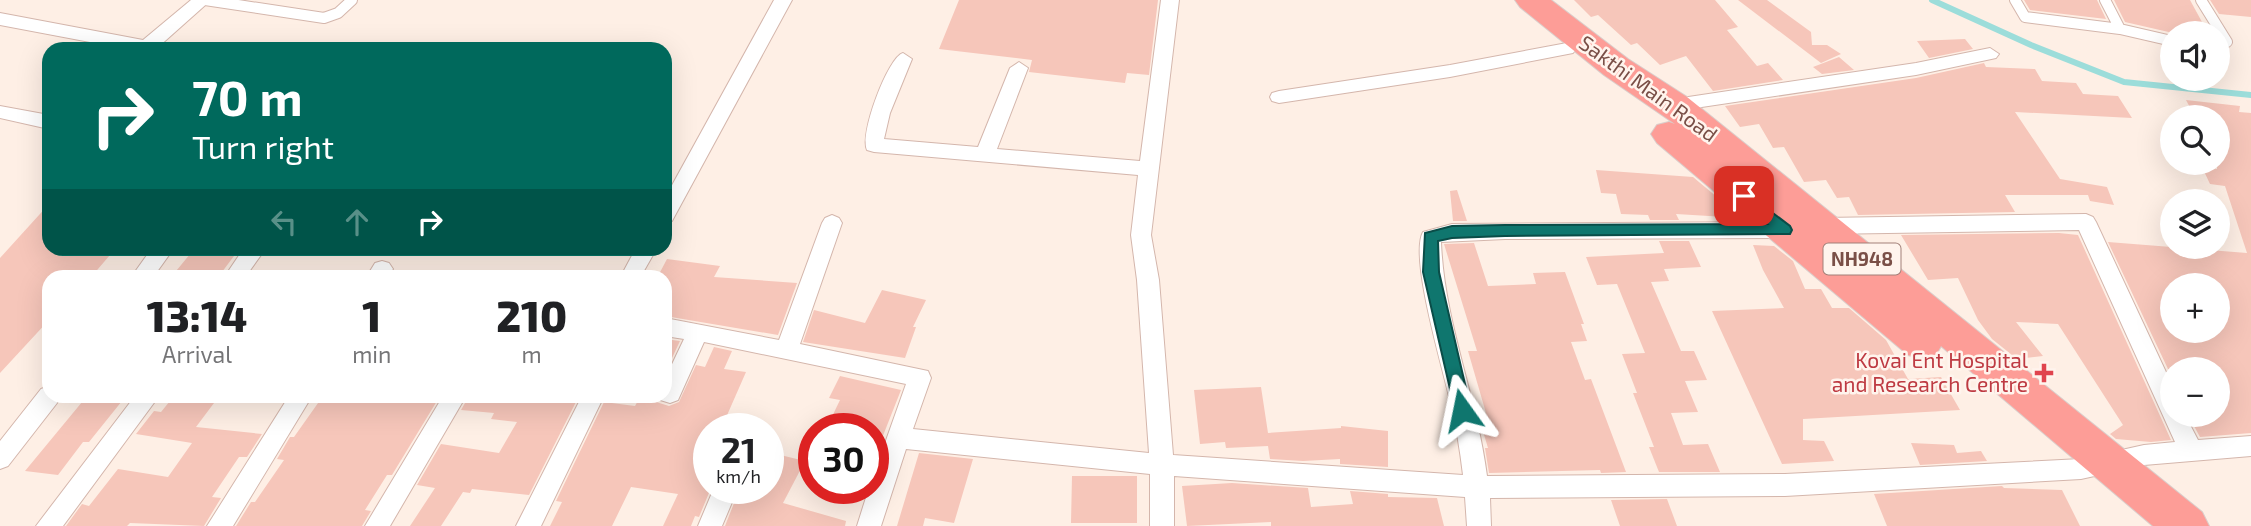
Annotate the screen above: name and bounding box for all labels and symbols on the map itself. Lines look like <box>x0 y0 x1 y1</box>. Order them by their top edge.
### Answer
street label: Sakthi Main Road <box>1575 29 1723 146</box>
pin <box>1714 166 1774 226</box>
road number: NH948 <box>1824 244 1900 274</box>
place label: Kovai Ent Hospital and Research Centre <box>1832 347 2029 396</box>
marker: Kovai Ent Hospital and Research Centre <box>2034 363 2054 383</box>
position arrow <box>1425 373 1499 447</box>
speed limit sign: 30 <box>798 413 889 504</box>

